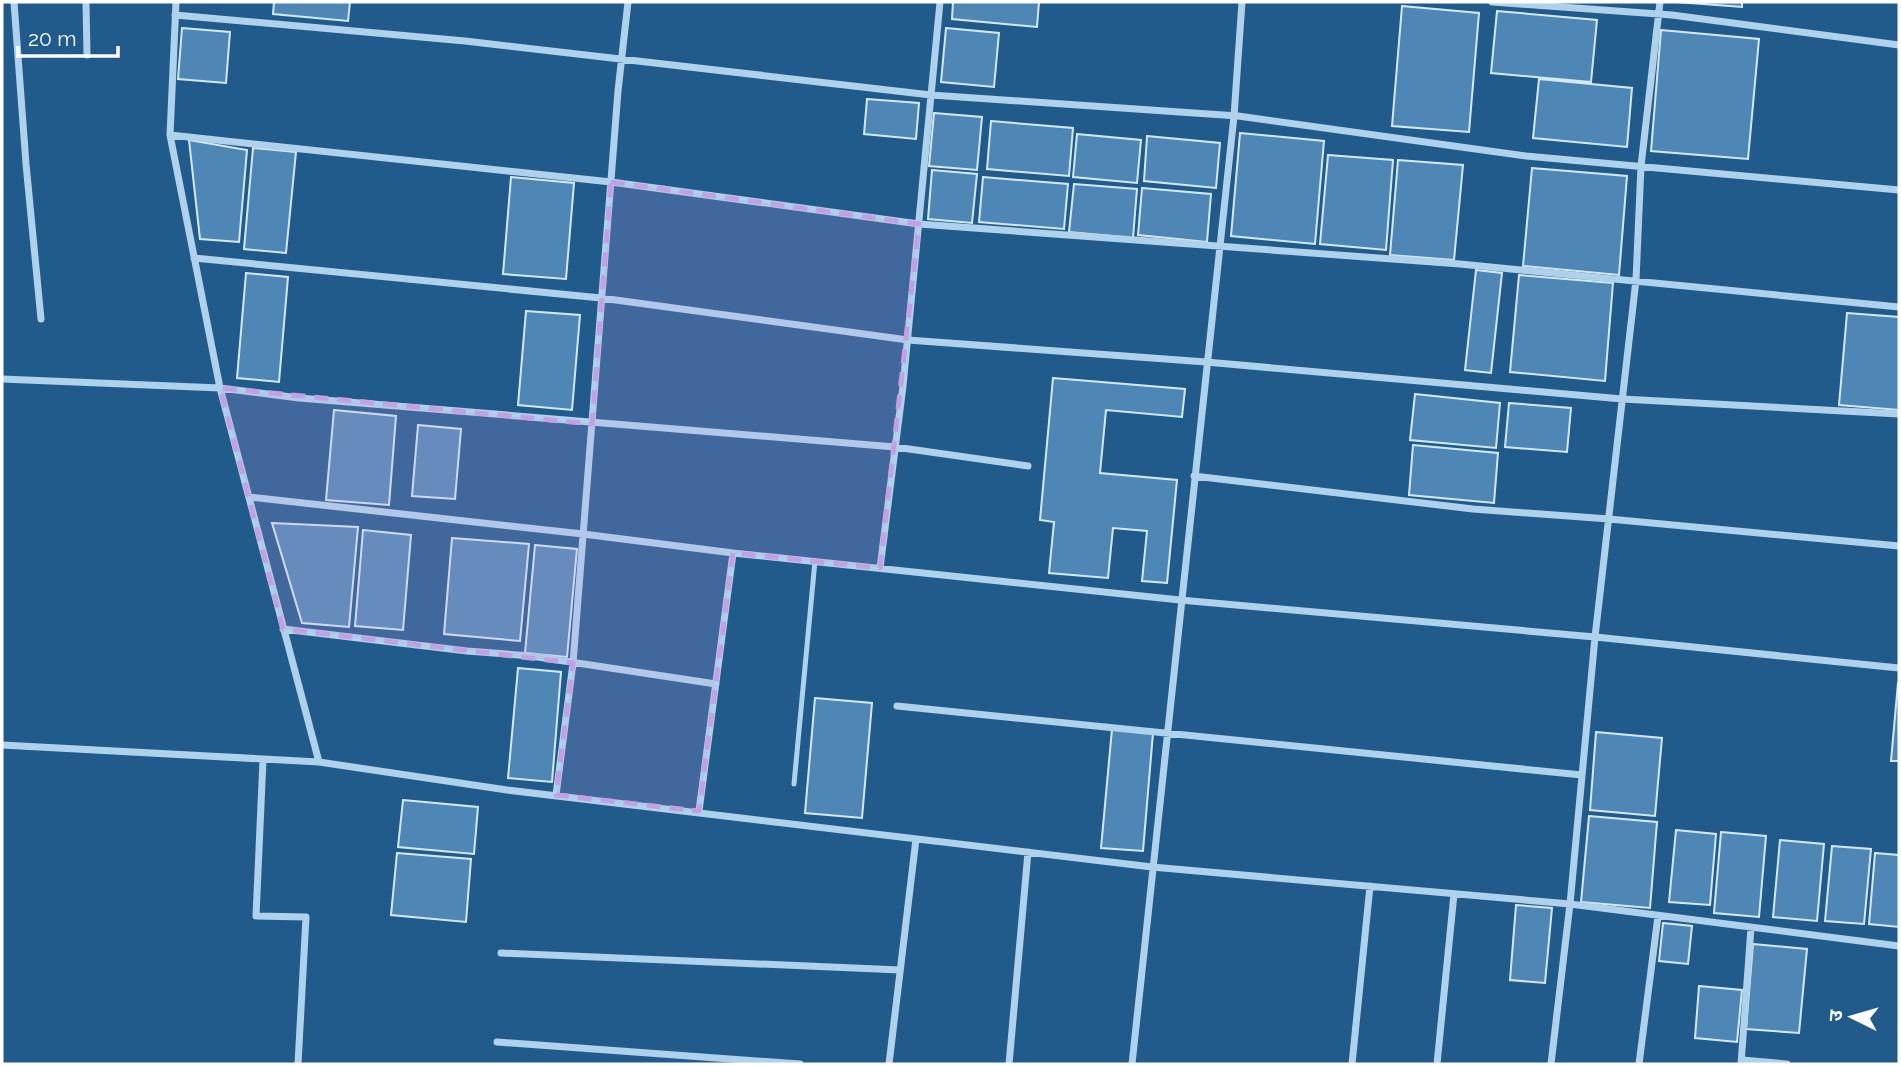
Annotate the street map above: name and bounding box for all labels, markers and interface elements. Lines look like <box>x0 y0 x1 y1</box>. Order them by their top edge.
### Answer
scale bar <box>18 14 117 58</box>
text: 20 m <box>28 26 76 51</box>
north arrow <box>1817 982 1887 1052</box>
text: उ <box>1824 1008 1847 1022</box>

